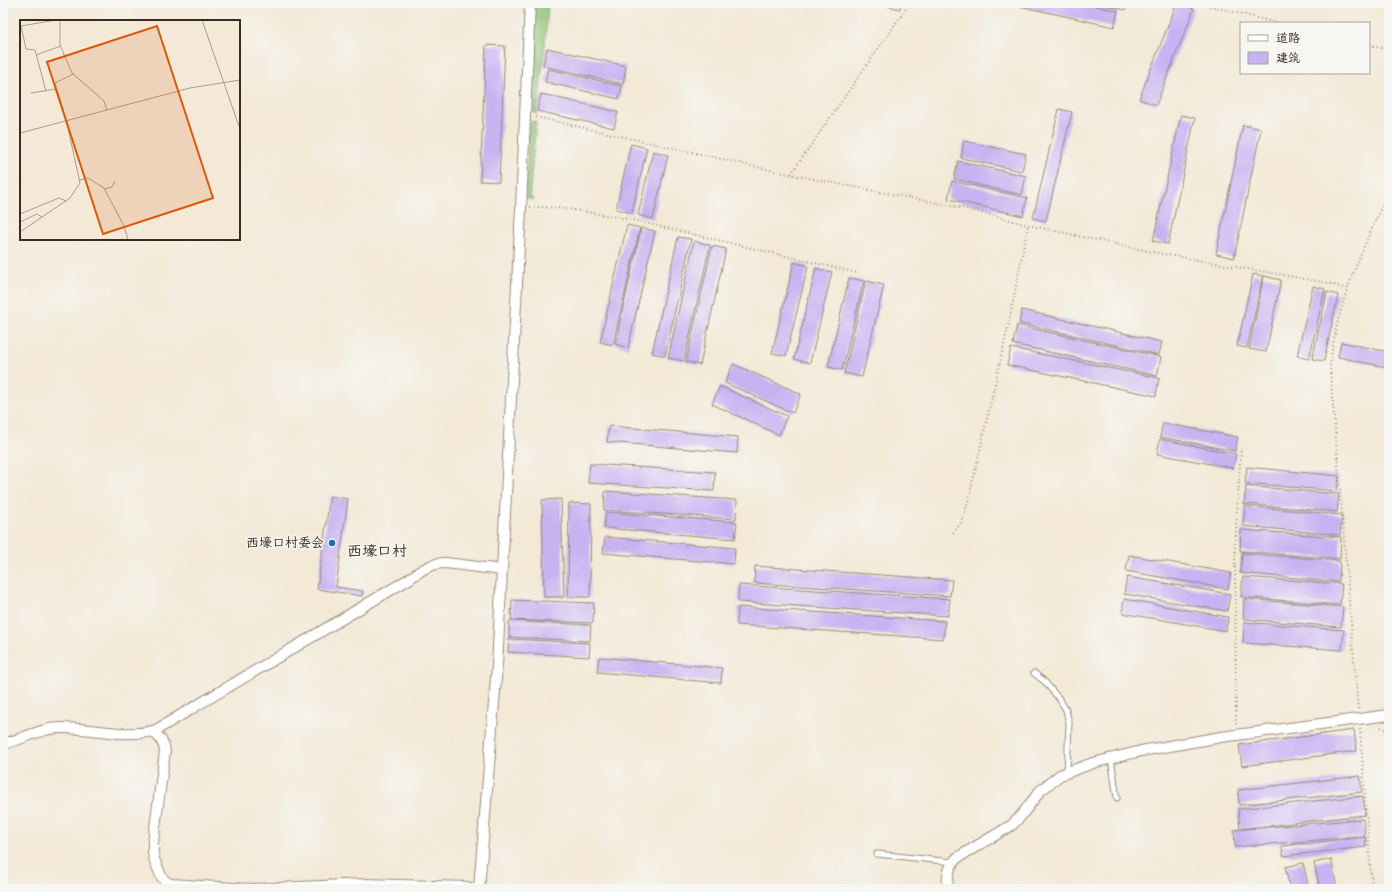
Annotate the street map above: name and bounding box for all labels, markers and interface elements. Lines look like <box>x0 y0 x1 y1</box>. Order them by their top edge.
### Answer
inset map <box>20 20 240 240</box>
legend <box>1240 22 1370 74</box>
text: 道路 <box>1276 30 1300 47</box>
text: 建筑 <box>1276 50 1300 67</box>
place label: 西壕口村委会 <box>246 534 324 552</box>
marker: 西壕口村委会 <box>327 538 337 548</box>
district label: 西壕口村 <box>347 541 407 562</box>

